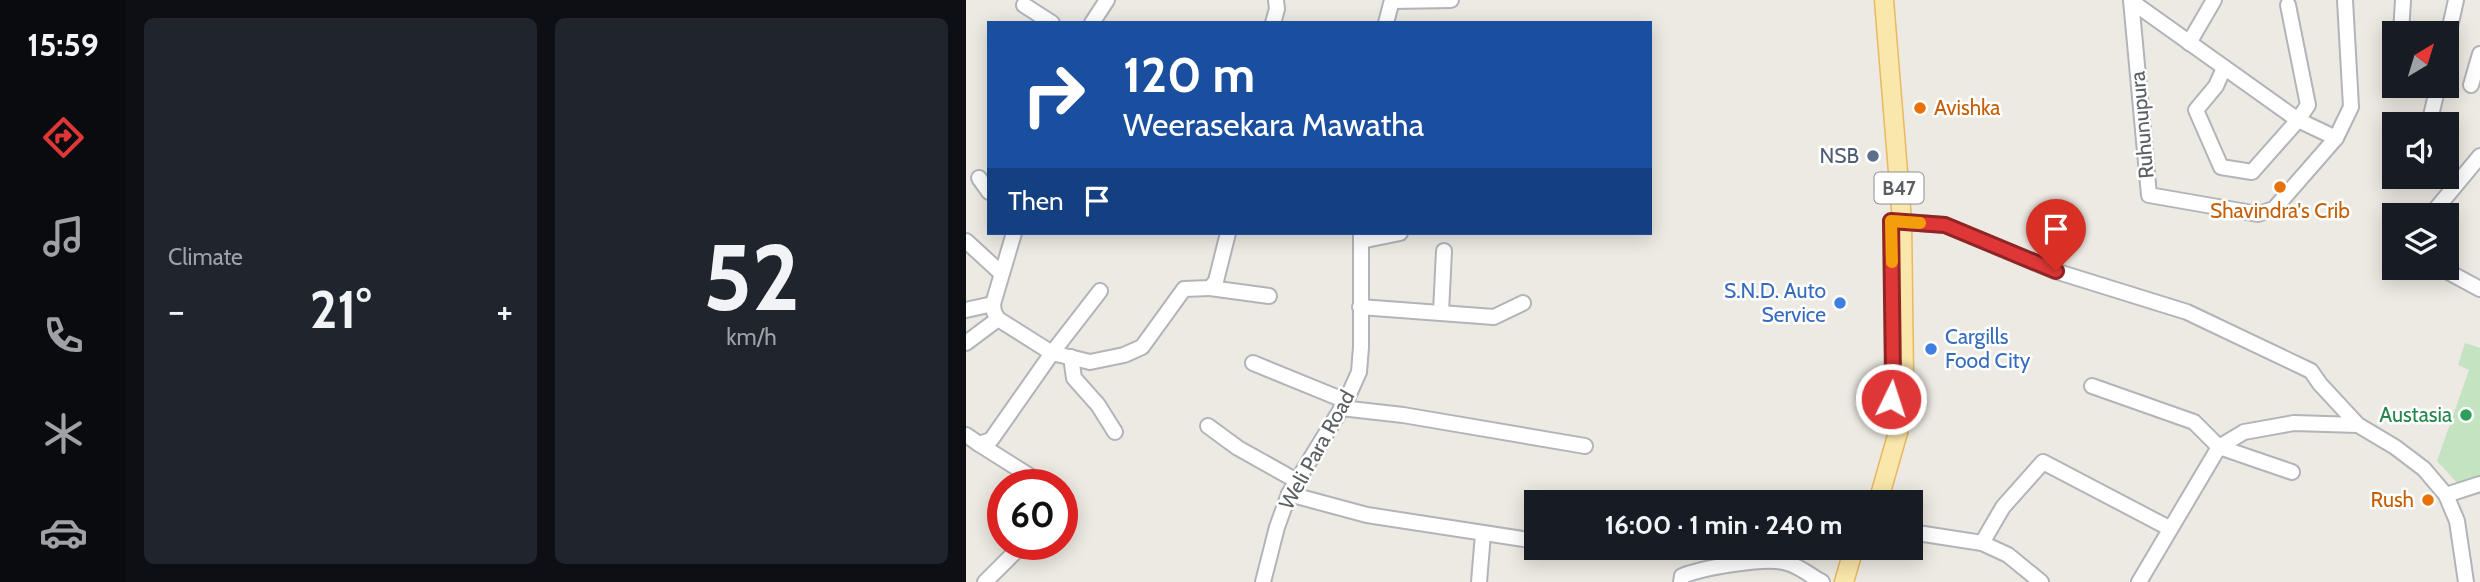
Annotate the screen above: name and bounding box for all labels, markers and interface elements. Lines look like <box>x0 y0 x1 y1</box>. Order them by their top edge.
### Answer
north arrow <box>2382 21 2459 98</box>
map controls <box>2382 21 2459 280</box>
text: 15:59 <box>27 25 99 64</box>
text: 120 m <box>1123 45 1255 104</box>
icon: right <box>1008 49 1099 140</box>
street label: Ruhunupura <box>2124 70 2159 180</box>
place label: Avishka <box>1934 95 2000 120</box>
marker: Avishka <box>1912 100 1928 116</box>
text: Weerasekara Mawatha <box>1123 105 1424 144</box>
button: sound <box>2382 112 2459 189</box>
icon: directions <box>39 113 88 162</box>
place label: NSB <box>1819 143 1859 168</box>
marker: NSB <box>1865 148 1881 164</box>
road number: B47 <box>1874 172 1924 204</box>
marker: Shavindra's Crib <box>2272 179 2288 195</box>
icon: arrive <box>1078 182 1116 220</box>
text: Then <box>1008 185 1064 217</box>
place label: Shavindra's Crib <box>2210 198 2350 223</box>
pin <box>2026 199 2086 271</box>
button: layers <box>2382 203 2459 280</box>
icon: arrive <box>2037 210 2075 248</box>
icon: music <box>39 212 88 261</box>
text: 52 <box>703 222 800 333</box>
text: Climate <box>168 243 243 271</box>
text: 21° <box>310 278 371 341</box>
place label: S.N.D. Auto Service <box>1724 278 1826 327</box>
text: − <box>168 287 185 334</box>
text: + <box>496 287 513 334</box>
marker: S.N.D. Auto Service <box>1832 295 1848 311</box>
icon: phone <box>39 311 88 360</box>
text: km/h <box>726 323 777 351</box>
place label: Cargills Food City <box>1945 324 2031 373</box>
marker: Cargills Food City <box>1923 341 1939 357</box>
position arrow <box>1854 362 1928 436</box>
street label: Weli Para Road <box>1273 386 1360 514</box>
place label: Austasia <box>2379 402 2452 427</box>
marker: Austasia <box>2458 407 2474 423</box>
icon: climate <box>39 409 88 458</box>
speed limit sign: 60 <box>987 469 1078 560</box>
place label: Rush <box>2371 487 2414 512</box>
marker: Rush <box>2420 492 2436 508</box>
icon: car <box>39 508 88 557</box>
text: 16:00 · 1 min · 240 m <box>1605 509 1842 541</box>

